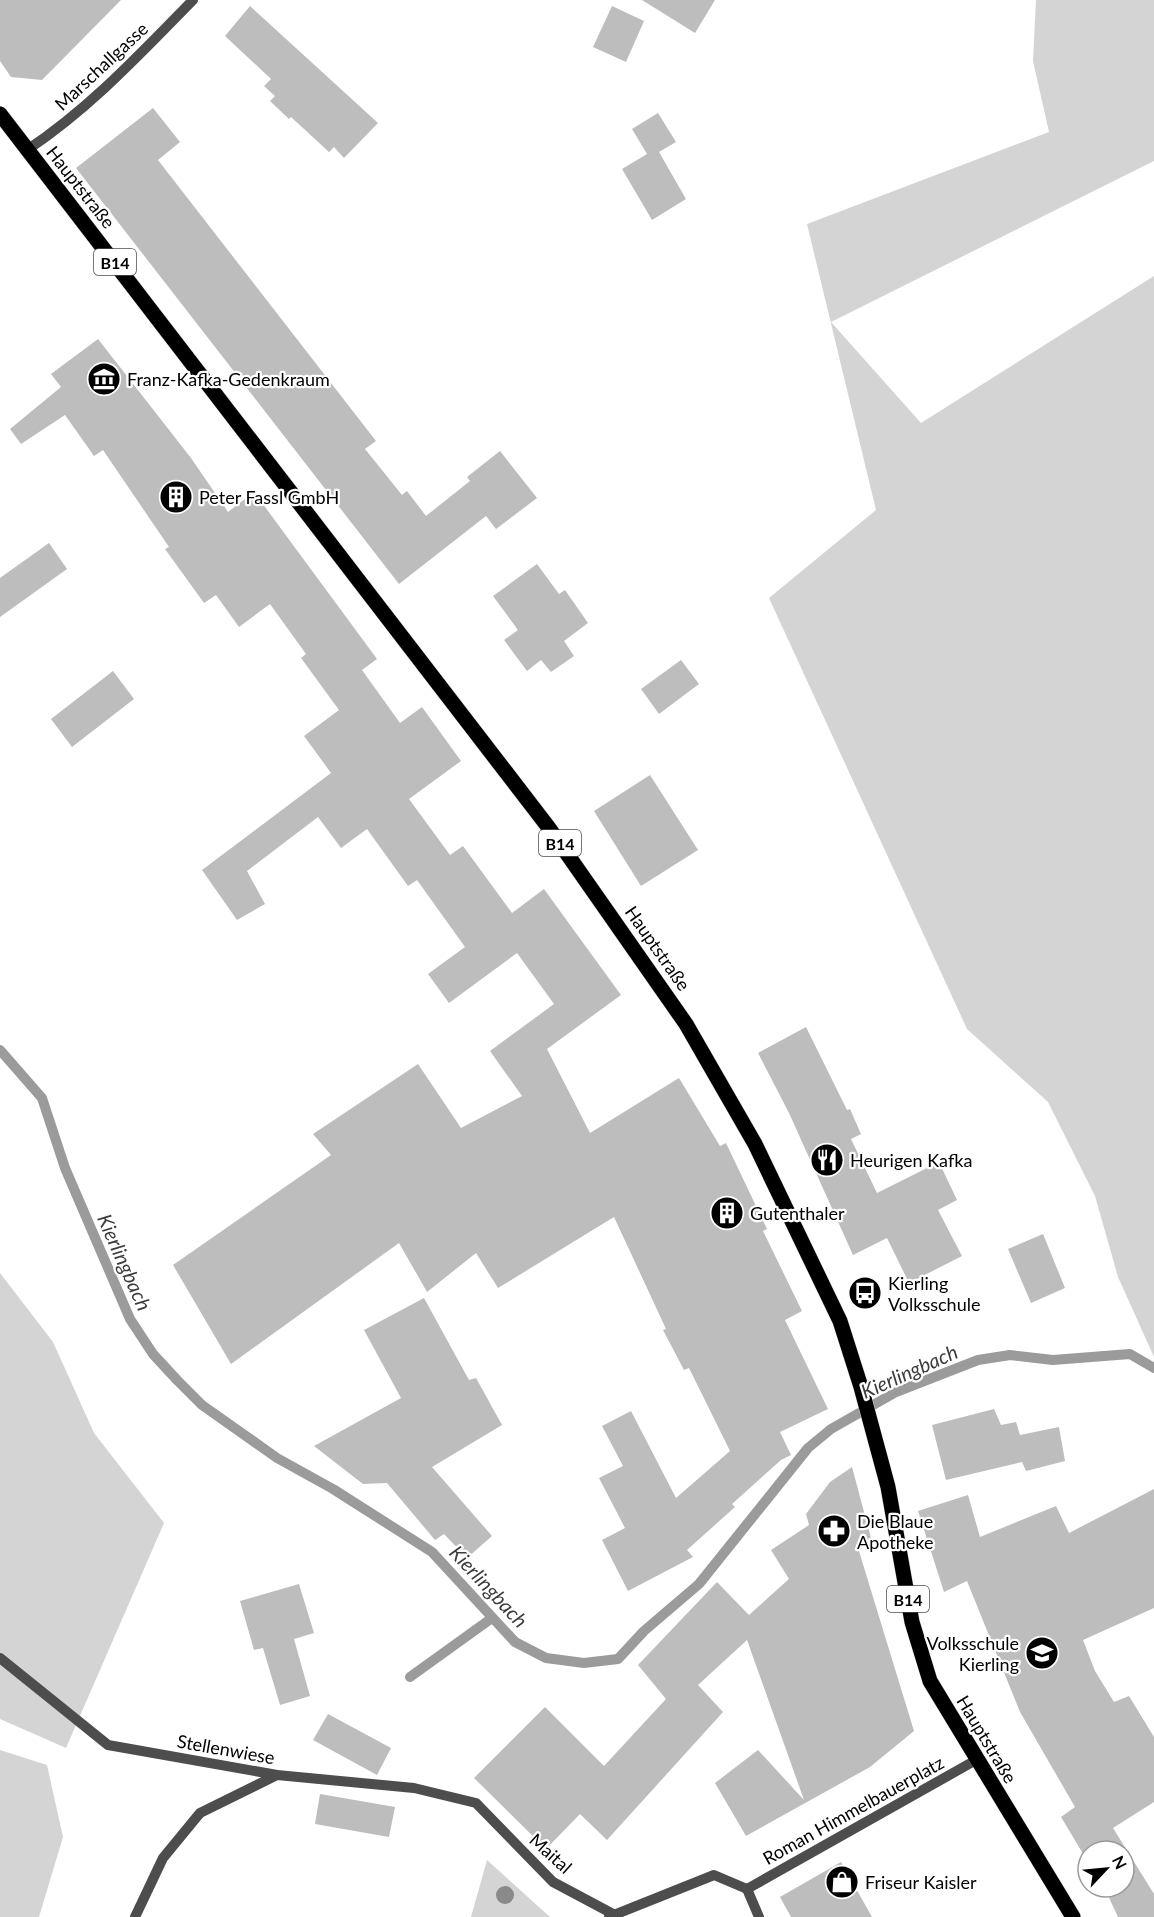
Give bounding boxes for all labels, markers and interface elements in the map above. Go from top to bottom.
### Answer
street label: Marschallgasse [50,17,152,115]
street label: Hauptstraße [42,141,120,233]
road number: B14 [94,249,136,275]
museum icon: Franz-Kafka-Gedenkraum [86,361,122,397]
place label: Franz-Kafka-Gedenkraum [127,368,330,390]
building icon: Peter Fassl GmbH [158,479,194,515]
place label: Peter Fassl GmbH [199,486,339,508]
road number: B14 [539,830,581,856]
street label: Hauptstraße [621,901,695,995]
restaurant icon: Heurigen Kafka [809,1142,845,1178]
place label: Heurigen Kafka [850,1149,972,1171]
building icon: Gutenthaler [709,1195,745,1231]
place label: Gutenthaler [750,1202,845,1224]
water label: Kierlingbach [93,1210,157,1314]
place label: Kierling Volksschule [888,1272,980,1315]
bus stop icon: Kierling Volksschule [847,1275,883,1311]
water label: Kierlingbach [857,1339,961,1403]
place label: Die Blaue Apotheke [857,1510,933,1553]
pharmacy icon: Die Blaue Apotheke [816,1513,852,1549]
water label: Kierlingbach [445,1540,533,1632]
road number: B14 [887,1586,929,1612]
place label: Volksschule Kierling [927,1632,1019,1675]
school or university icon: Volksschule Kierling [1024,1635,1060,1671]
street label: Hauptstraße [952,1691,1022,1787]
street label: Stellenwiese [176,1730,276,1768]
street label: Roman Himmelbauerplatz [759,1751,947,1869]
street label: Maital [525,1828,577,1878]
north arrow [1076,1839,1136,1899]
text: N [1109,1853,1131,1872]
shop icon: Friseur Kaisler [824,1864,860,1900]
place label: Friseur Kaisler [865,1871,977,1893]

